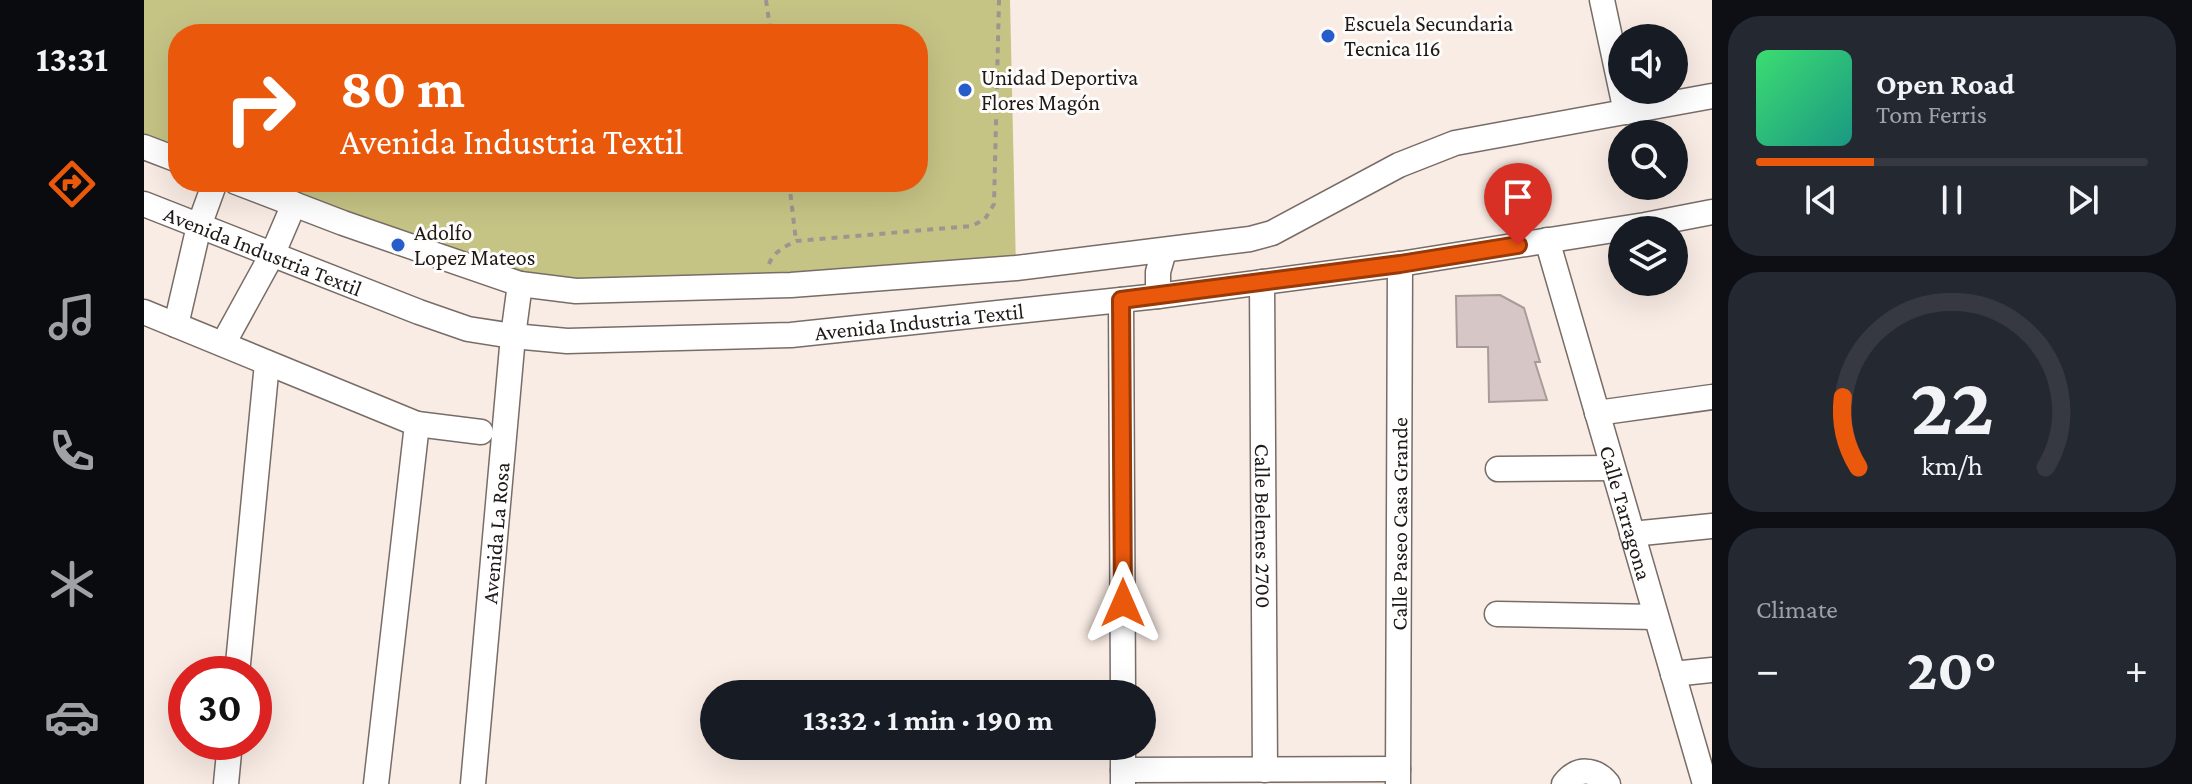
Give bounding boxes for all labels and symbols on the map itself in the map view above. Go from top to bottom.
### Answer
place label: Escuela Secundaria Tecnica 116 [1344,11,1513,61]
marker: Escuela Secundaria Tecnica 116 [1319,27,1337,45]
place label: Unidad Deportiva Flores Magón [981,65,1138,115]
marker: Unidad Deportiva Flores Magón [956,81,974,99]
pin [1484,163,1552,245]
street label: Avenida Industria Textil [161,201,366,301]
place label: Adolfo Lopez Mateos [414,220,535,270]
marker: Adolfo Lopez Mateos [389,236,407,254]
street label: Avenida Industria Textil [813,298,1025,345]
street label: Calle Paseo Casa Grande [1386,417,1412,631]
street label: Calle Tarragona [1595,443,1658,583]
street label: Calle Belenes 2700 [1250,444,1277,608]
street label: Avenida La Rosa [477,461,514,605]
position arrow [1081,561,1165,645]
speed limit sign: 30 [168,656,272,760]

